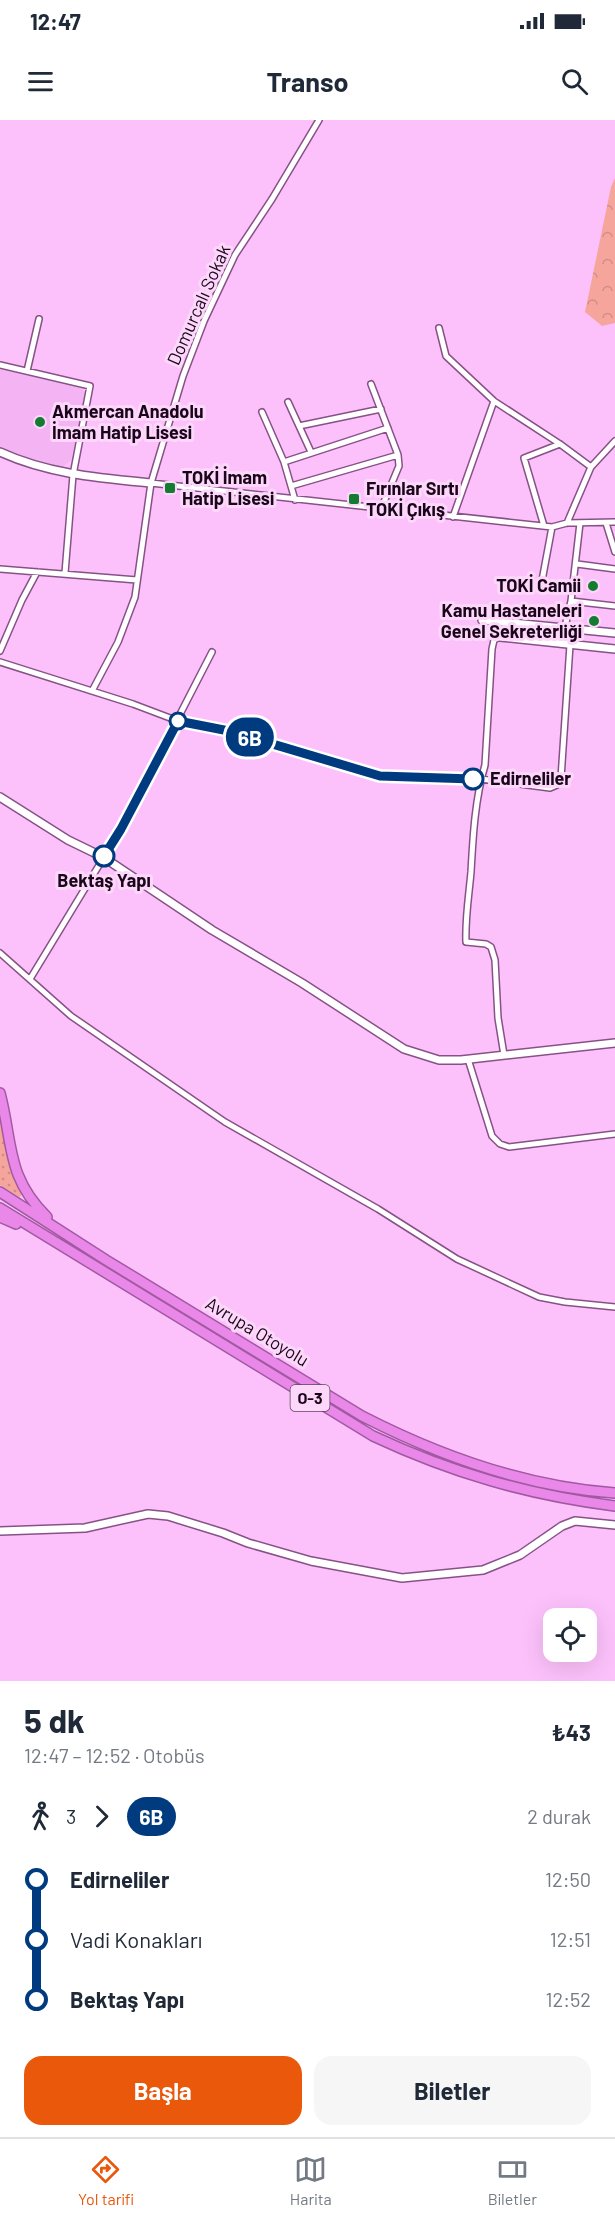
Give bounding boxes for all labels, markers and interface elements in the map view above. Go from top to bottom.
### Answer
text: 12:47 [30,8,81,34]
icon: menu [24,65,57,98]
text: Transo [266,65,349,97]
icon: search [558,65,591,98]
street label: Domurcalı Sokak [162,241,234,368]
place label: Akmercan Anadolu İmam Hatip Lisesi [52,400,204,443]
marker: Akmercan Anadolu İmam Hatip Lisesi [33,415,47,429]
place label: TOKİ İmam Hatip Lisesi [182,466,274,509]
place label: Fırınlar Sırtı TOKİ Çıkış [366,477,459,520]
marker: TOKİ İmam Hatip Lisesi [163,481,177,495]
marker: Fırınlar Sırtı TOKİ Çıkış [347,492,361,506]
place label: TOKİ Camii [496,574,581,596]
marker: TOKİ Camii [586,579,600,593]
place label: Kamu Hastaneleri Genel Sekreterliği [441,599,582,642]
marker: Kamu Hastaneleri Genel Sekreterliği [587,614,601,628]
unlabelled marker [169,712,187,730]
line badge: 6B [223,718,277,756]
text: 6B [238,725,262,750]
place label: Edirneliler [490,767,571,789]
marker: Edirneliler [462,768,484,790]
marker: Bektaş Yapı [93,845,115,867]
place label: Bektaş Yapı [57,869,151,891]
street label: Avrupa Otoyolu [202,1292,313,1371]
road number: O-3 [290,1385,330,1411]
map controls [543,1608,597,1662]
button: locate [543,1608,597,1662]
text: 5 dk [24,1700,85,1740]
text: ₺43 [552,1719,591,1745]
text: 12:47 – 12:52 · Otobüs [24,1743,205,1767]
icon: walk [24,1800,57,1833]
icon: forward [85,1800,118,1833]
text: 3 [66,1804,76,1828]
text: 6B [139,1804,164,1829]
text: 2 durak [527,1804,591,1828]
text: Edirneliler [70,1866,169,1892]
text: 12:50 [545,1867,591,1891]
text: Vadi Konakları [70,1926,202,1952]
text: 12:51 [550,1927,591,1951]
text: Bektaş Yapı [70,1986,184,2012]
text: 12:52 [546,1987,591,2011]
button: Başla [24,2056,302,2125]
button: Biletler [314,2056,591,2125]
tab: Yol tarifi [78,2153,134,2208]
tab: Harita [290,2153,332,2208]
tab: Biletler [488,2153,537,2208]

